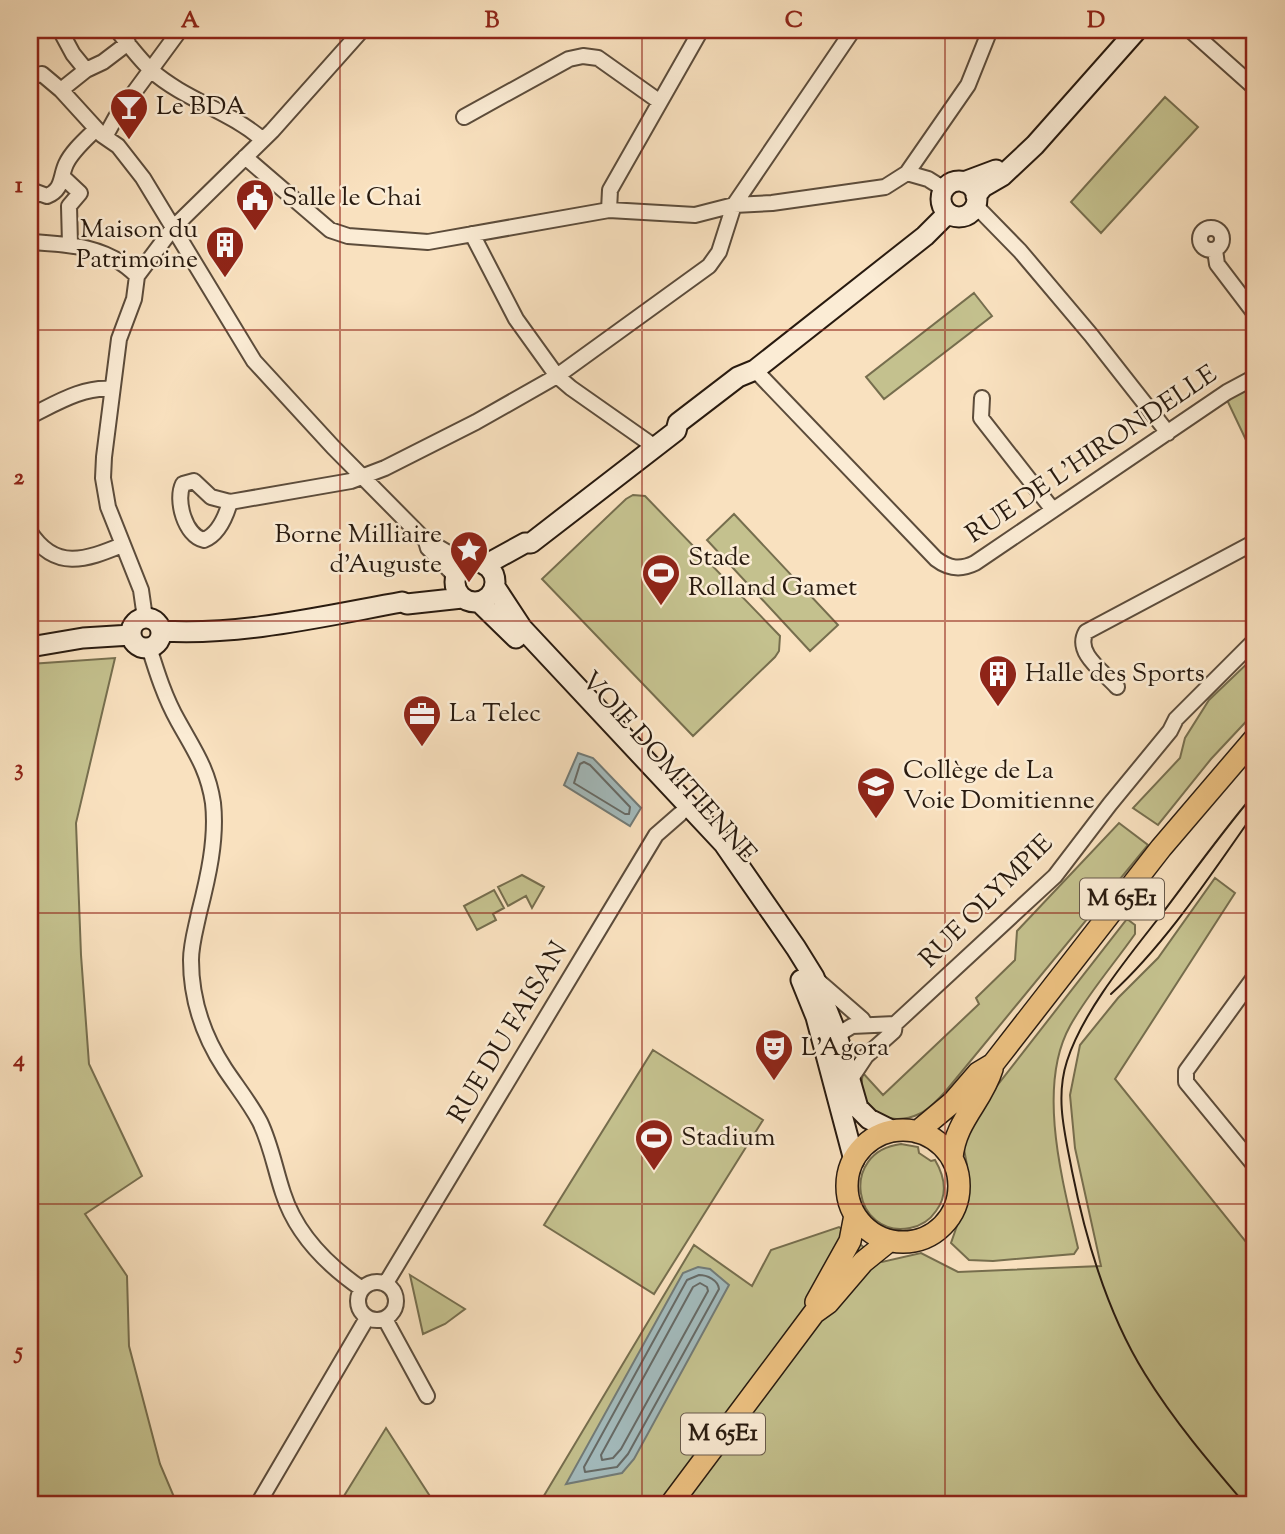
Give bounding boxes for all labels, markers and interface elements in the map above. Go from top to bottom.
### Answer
text: A [181,5,200,38]
text: B [485,5,500,38]
text: C [785,5,803,38]
text: D [1087,5,1105,38]
bar icon: Le BDA [108,86,150,141]
place label: Le BDA [156,89,246,126]
text: 1 [15,170,23,203]
public building icon: Salle le Chai [234,177,276,232]
place label: Salle le Chai [282,180,422,217]
place label: Maison du Patrimoine [76,212,198,279]
building icon: Maison du Patrimoine [204,224,246,279]
street label: RUE DE L'HIRONDELLE [959,357,1225,553]
text: 2 [14,462,25,495]
place label: Borne Milliaire d'Auguste [275,517,442,584]
place icon: Borne Milliaire d'Auguste [448,529,490,584]
place label: Stade Rolland Gamet [688,540,857,607]
sports icon: Stade Rolland Gamet [640,552,682,607]
building icon: Halle des Sports [977,653,1019,708]
place label: Halle des Sports [1025,656,1205,693]
street label: VOIE DOMITIENNE [572,664,765,872]
office icon: La Telec [401,693,443,748]
place label: La Telec [449,696,541,733]
text: 3 [14,753,24,786]
place label: Collège de La Voie Domitienne [903,753,1095,820]
school or university icon: Collège de La Voie Domitienne [855,765,897,820]
street label: RUE OLYMPIE [912,826,1063,977]
road number: M 65E1 [1080,878,1164,919]
street label: RUE DU FAISAN [440,935,578,1131]
theatre icon: L'Agora [753,1027,795,1082]
place label: L'Agora [801,1030,889,1067]
text: 4 [12,1044,25,1077]
sports icon: Stadium [633,1117,675,1172]
place label: Stadium [681,1120,775,1157]
text: 5 [13,1336,23,1369]
road number: M 65E1 [681,1414,765,1454]

